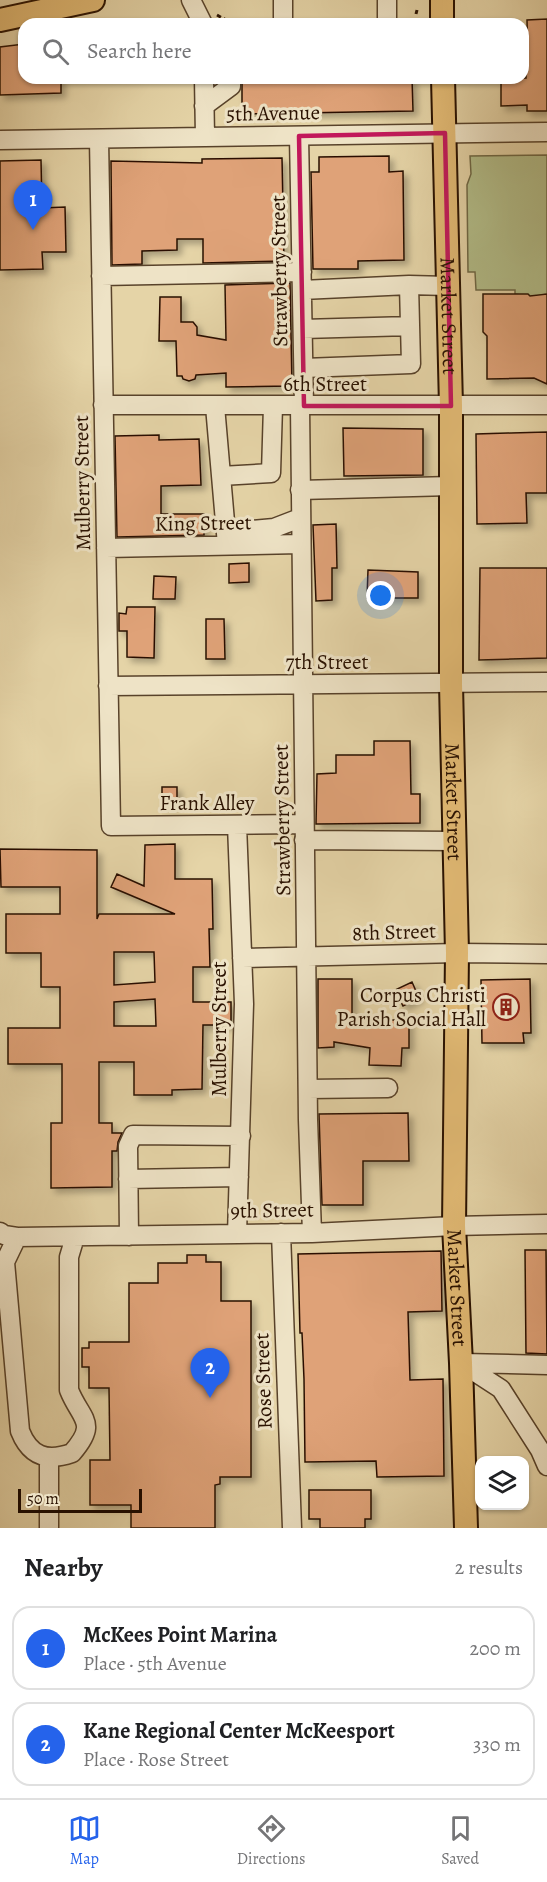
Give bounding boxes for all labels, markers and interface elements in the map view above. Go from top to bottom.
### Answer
search box [18,18,529,84]
icon: search [39,35,72,68]
text: Search here [87,36,192,66]
street label: 5th Avenue [226,98,320,128]
pin: 1 [14,180,52,230]
street label: Strawberry Street [264,195,294,347]
street label: Market Street [433,257,464,375]
street label: 6th Street [283,370,367,398]
street label: Mulberry Street [67,415,97,551]
street label: King Street [154,508,252,538]
your location [366,581,395,610]
street label: 7th Street [286,648,368,676]
street label: Market Street [438,743,469,861]
street label: Strawberry Street [267,744,297,896]
street label: Frank Alley [160,789,255,817]
street label: 8th Street [351,917,437,947]
street label: Mulberry Street [205,961,233,1097]
place label: Corpus Christi Parish Social Hall [337,981,486,1033]
building icon: Corpus Christi Parish Social Hall [491,992,521,1022]
street label: 9th Street [230,1195,314,1225]
street label: Market Street [440,1228,474,1347]
street label: Rose Street [247,1332,279,1430]
pin: 2 [190,1348,230,1398]
map controls [475,1456,529,1510]
button: layers [475,1456,529,1510]
scale bar [18,1486,142,1514]
text: 50 m [27,1488,59,1510]
text: Nearby [24,1550,103,1585]
text: 2 results [455,1554,523,1581]
text: McKees Point Marina [83,1620,277,1650]
text: 1 [42,1635,49,1662]
text: 200 m [470,1635,521,1662]
text: Place · 5th Avenue [83,1650,227,1677]
text: Kane Regional Center McKeesport [83,1716,395,1746]
text: 2 [41,1731,50,1758]
text: 330 m [473,1731,521,1758]
text: Place · Rose Street [83,1746,229,1773]
tab: Map [68,1812,101,1870]
tab: Directions [237,1812,305,1870]
tab: Saved [441,1812,479,1870]

